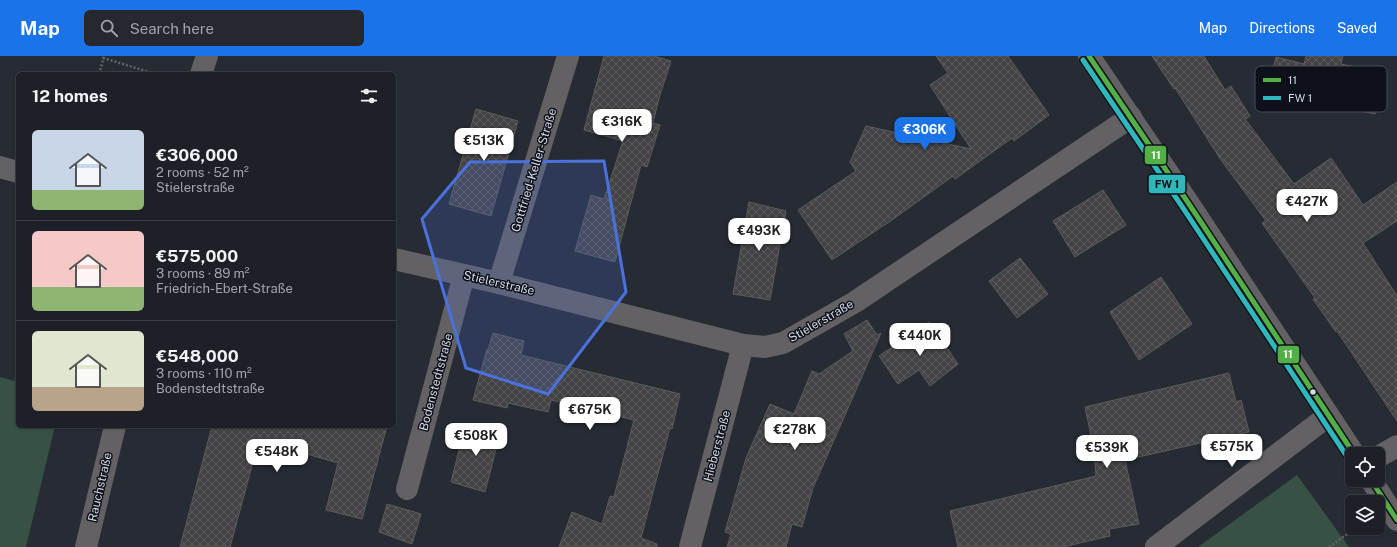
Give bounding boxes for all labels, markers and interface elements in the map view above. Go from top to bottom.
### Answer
search box [84,10,364,46]
text: Map [20,17,60,39]
icon: search [98,17,120,39]
text: Search here [130,20,214,37]
text: Map [1199,20,1227,36]
text: Directions [1249,20,1315,36]
text: Saved [1337,20,1377,36]
legend [1255,66,1387,112]
text: 11 [1288,74,1297,86]
icon: filters [358,85,380,107]
text: 12 homes [32,86,108,106]
text: FW 1 [1288,92,1312,104]
street label: Gottfried-Keller-Straße [509,106,560,234]
pin: €316K [594,109,650,143]
text: €316K [602,114,642,129]
pin: €306K [897,117,953,151]
text: €306K [903,122,947,137]
pin: €513K [456,128,512,162]
text: €513K [464,133,504,148]
text: €306,000 [156,145,238,165]
line badge: 11 [1144,145,1167,165]
icon: home [64,146,112,194]
text: 11 [1151,149,1161,161]
text: 2 rooms · 52 m² [156,165,249,180]
line badge: FW 1 [1148,174,1186,194]
text: FW 1 [1155,178,1179,190]
text: Stielerstraße [156,180,235,195]
pin: €427K [1279,189,1335,223]
text: €427K [1286,194,1328,209]
pin: €493K [731,218,787,252]
text: €493K [737,223,781,238]
text: €575,000 [156,246,238,266]
icon: home [64,247,112,295]
text: 3 rooms · 89 m² [156,266,250,281]
street label: Stielerstraße [462,268,536,298]
text: Friedrich-Ebert-Straße [156,281,293,296]
street label: Stielerstraße [786,297,856,345]
pin: €440K [892,323,948,357]
text: €440K [898,328,942,343]
street label: Bodenstedtstraße [416,332,456,432]
line badge: 11 [1277,345,1300,364]
text: €548,000 [156,346,239,366]
icon: home [64,347,112,395]
text: 11 [1283,348,1293,360]
text: 3 rooms · 110 m² [156,366,252,381]
text: Bodenstedtstraße [156,381,265,396]
unlabelled marker [1308,387,1318,397]
pin: €675K [562,397,618,431]
text: €675K [568,402,612,417]
street label: Hieberstraße [701,409,733,483]
pin: €278K [767,417,823,451]
text: €278K [774,422,816,437]
pin: €508K [448,423,504,457]
text: €508K [454,428,498,443]
pin: €575K [1204,434,1260,468]
pin: €539K [1079,435,1135,469]
pin: €548K [249,439,305,473]
text: €575K [1210,439,1254,454]
text: €539K [1085,440,1129,455]
text: €548K [255,444,299,459]
map controls [1345,447,1385,535]
button: locate [1345,447,1385,487]
street label: Rauchstraße [85,451,115,523]
button: layers [1345,495,1385,535]

